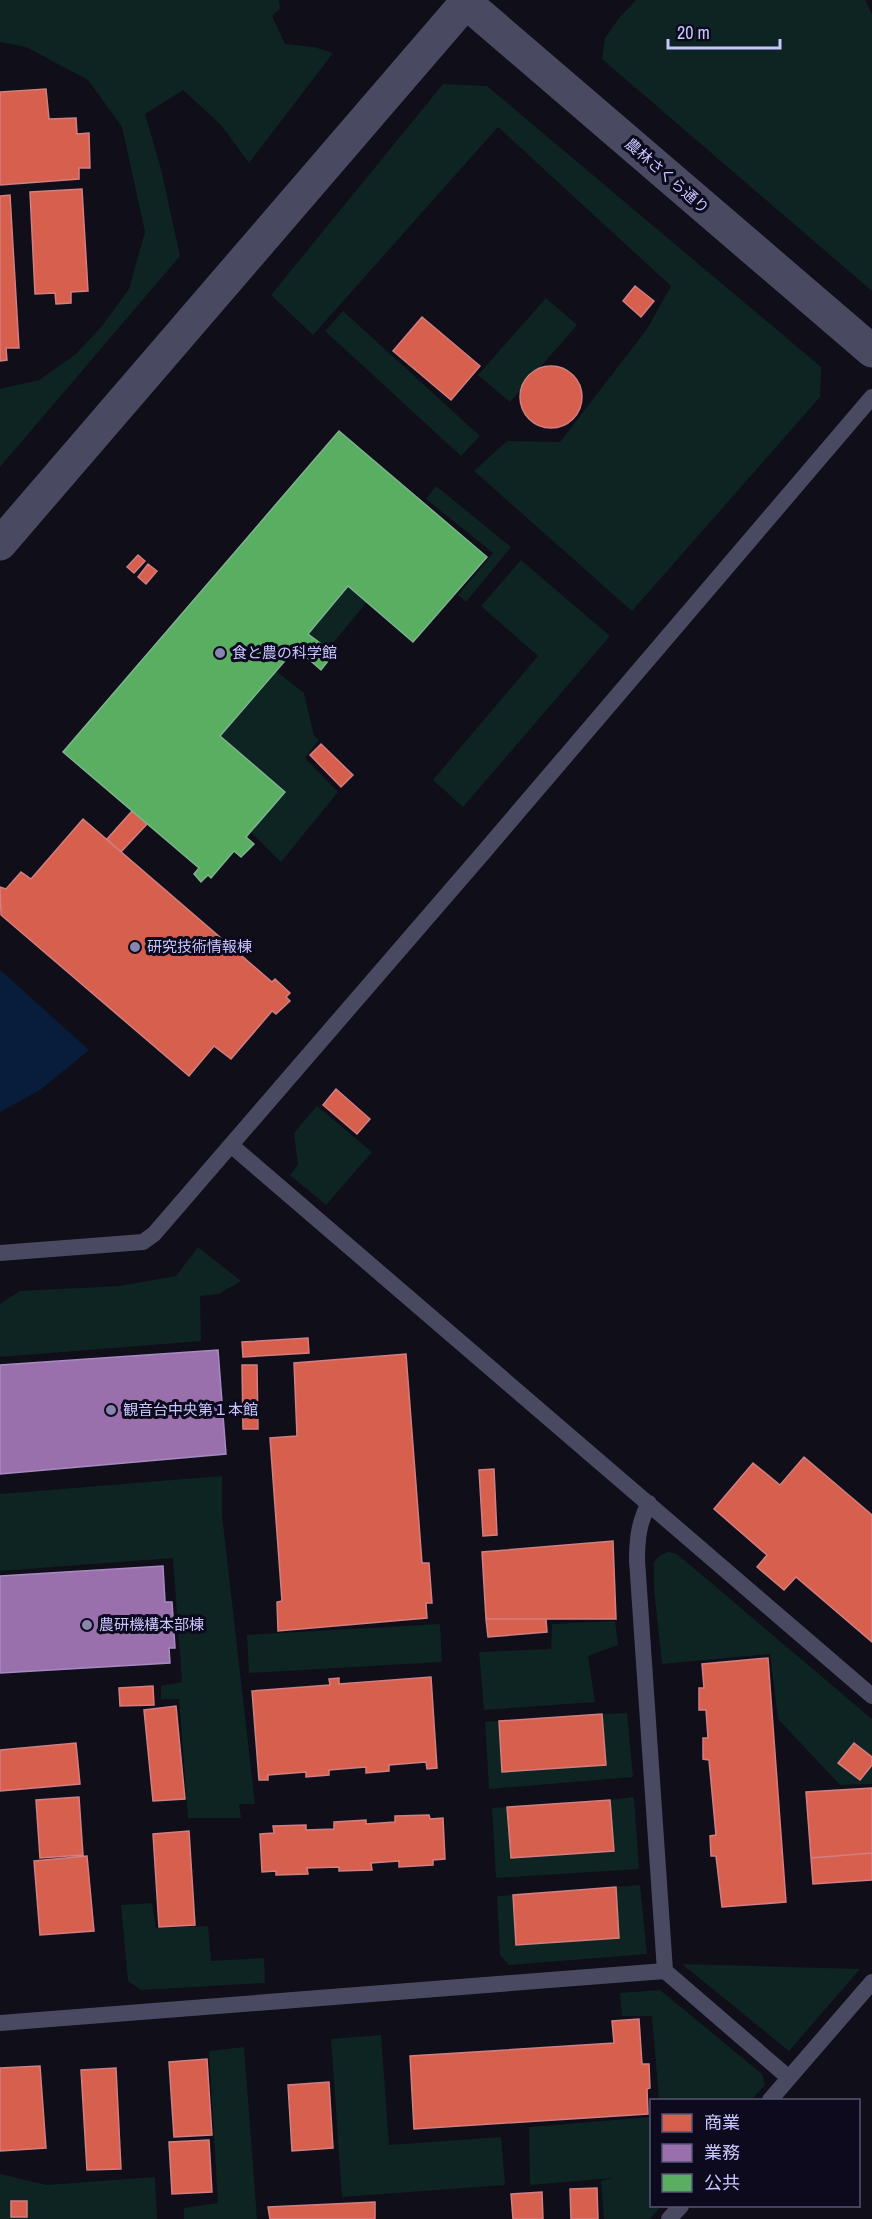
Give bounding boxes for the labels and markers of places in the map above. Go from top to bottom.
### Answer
place label: 食と農の科学館 [232,642,337,663]
marker: 食と農の科学館 [213,646,227,660]
place label: 研究技術情報棟 [147,936,252,957]
marker: 研究技術情報棟 [128,940,142,954]
place label: 観音台中央第１本館 [123,1399,258,1420]
marker: 観音台中央第１本館 [104,1403,118,1417]
place label: 農研機構本部棟 [99,1614,204,1635]
marker: 農研機構本部棟 [80,1618,94,1632]

